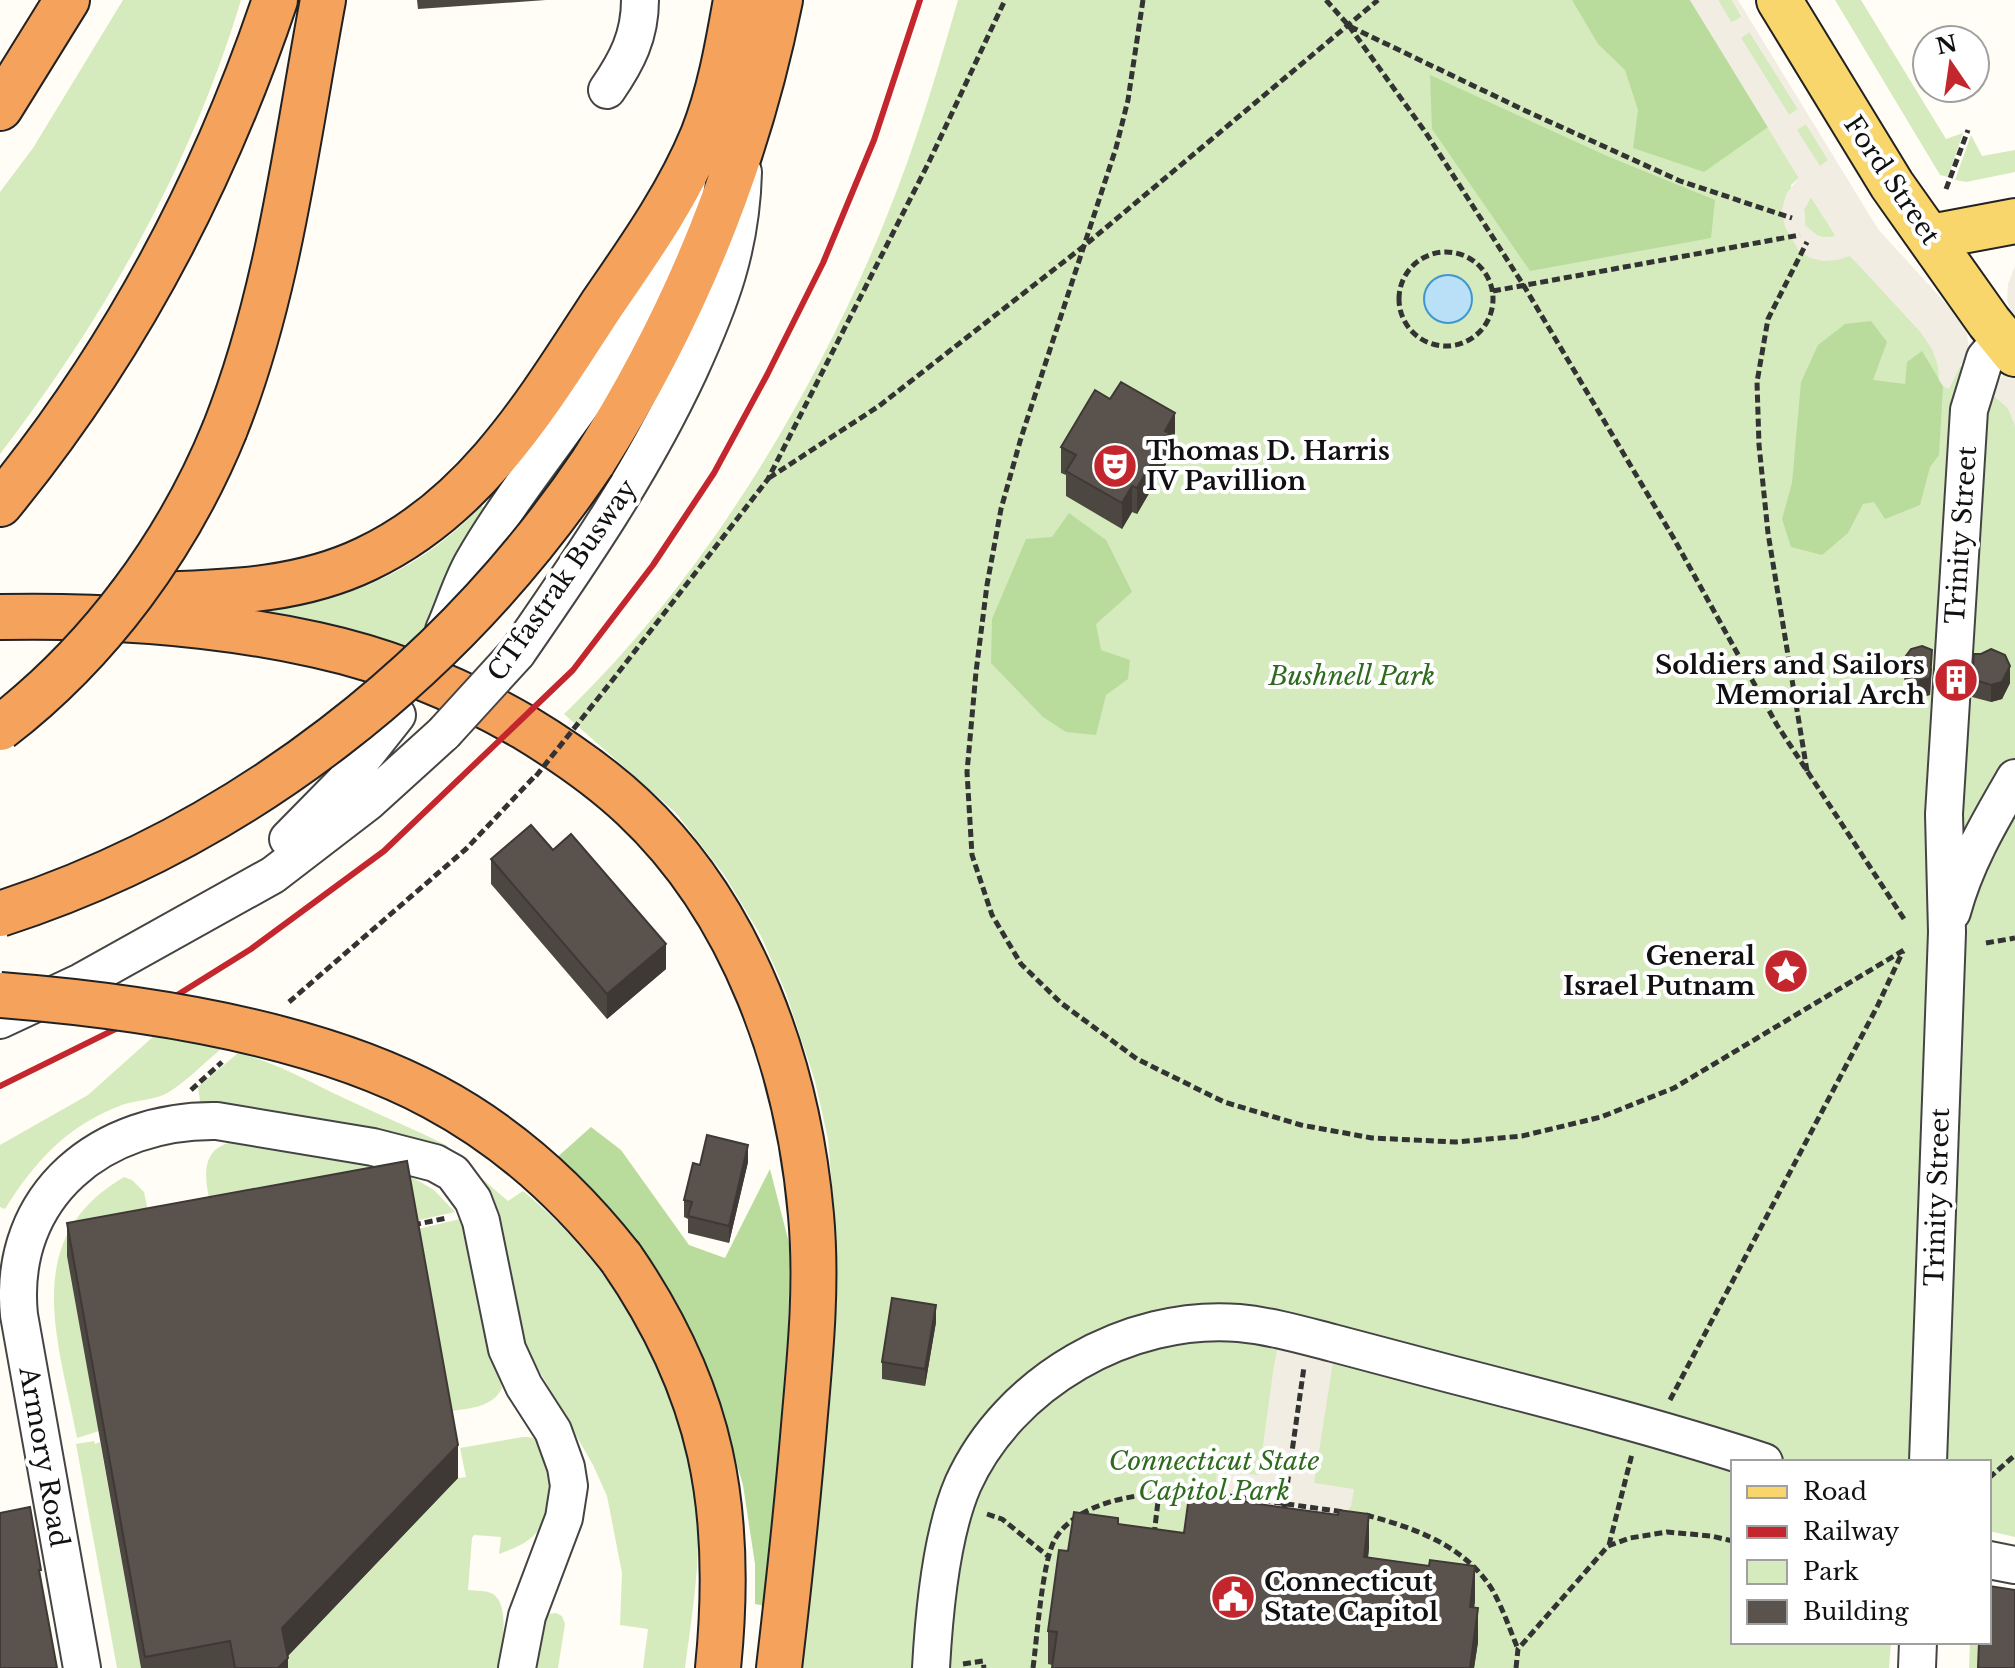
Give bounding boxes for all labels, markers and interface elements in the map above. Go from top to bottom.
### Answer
north arrow [1911,24,1991,104]
text: N [1933,29,1960,60]
street label: Ford Street [1837,109,1947,251]
place label: Thomas D. Harris IV Pavillion [1146,435,1390,497]
theatre icon: Thomas D. Harris IV Pavillion [1091,442,1139,490]
street label: Trinity Street [1939,445,1983,625]
street label: CTfastrak Busway [480,473,644,687]
place label: Soldiers and Sailors Memorial Arch [1655,649,1925,711]
building icon: Soldiers and Sailors Memorial Arch [1932,656,1980,704]
park label: Bushnell Park [1268,660,1435,692]
place label: General Israel Putnam [1563,940,1755,1002]
place icon: General Israel Putnam [1762,947,1810,995]
street label: Trinity Street [1918,1107,1956,1287]
street label: Armory Road [12,1363,76,1550]
park label: Connecticut State Capitol Park [1109,1445,1319,1507]
legend [1731,1460,1991,1644]
text: Road [1803,1477,1867,1506]
text: Railway [1803,1517,1900,1546]
text: Park [1803,1557,1859,1586]
place label: Connecticut State Capitol [1264,1566,1438,1628]
public building icon: Connecticut State Capitol [1209,1573,1257,1621]
text: Building [1803,1597,1909,1626]

